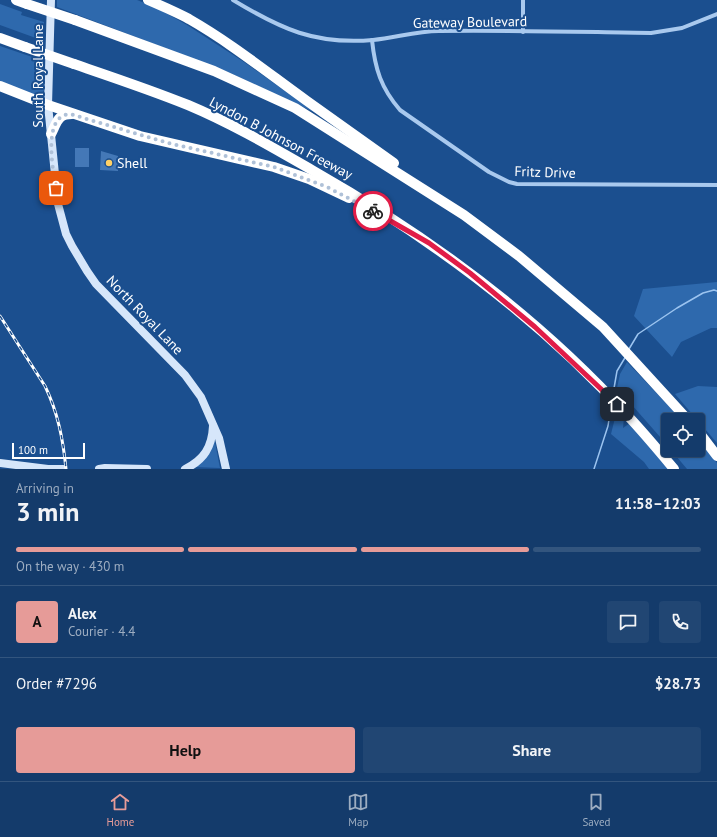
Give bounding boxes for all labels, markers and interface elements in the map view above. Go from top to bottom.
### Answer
street label: Gateway Boulevard [413,12,527,32]
street label: South Royal Lane [29,24,47,128]
street label: Lyndon B Johnson Freeway [206,93,356,184]
place label: Shell [117,154,147,172]
marker: Shell [104,158,114,168]
street label: Fritz Drive [514,162,576,182]
pin [39,171,73,205]
icon: bag [45,177,67,199]
courier [353,191,393,231]
icon: bike [362,200,384,222]
street label: North Royal Lane [103,272,187,358]
pin [600,387,634,421]
icon: home [606,393,628,415]
map controls [661,413,705,457]
button: locate [661,413,705,457]
scale bar [12,441,85,460]
text: 100 m [18,443,48,457]
text: Arriving in [16,480,74,497]
text: 11:58–12:03 [615,494,701,513]
text: 3 min [16,495,79,528]
text: On the way · 430 m [16,558,124,575]
button: chat [607,601,649,643]
button: phone [659,601,701,643]
text: Alex [68,604,97,623]
text: A [32,612,42,631]
text: Courier · 4.4 [68,623,135,640]
text: Order #7296 [16,674,97,693]
text: $28.73 [655,674,701,693]
button: Help [16,727,355,773]
button: Share [363,727,701,773]
tab: Home [107,791,134,829]
tab: Map [347,791,369,829]
tab: Saved [582,791,610,829]

